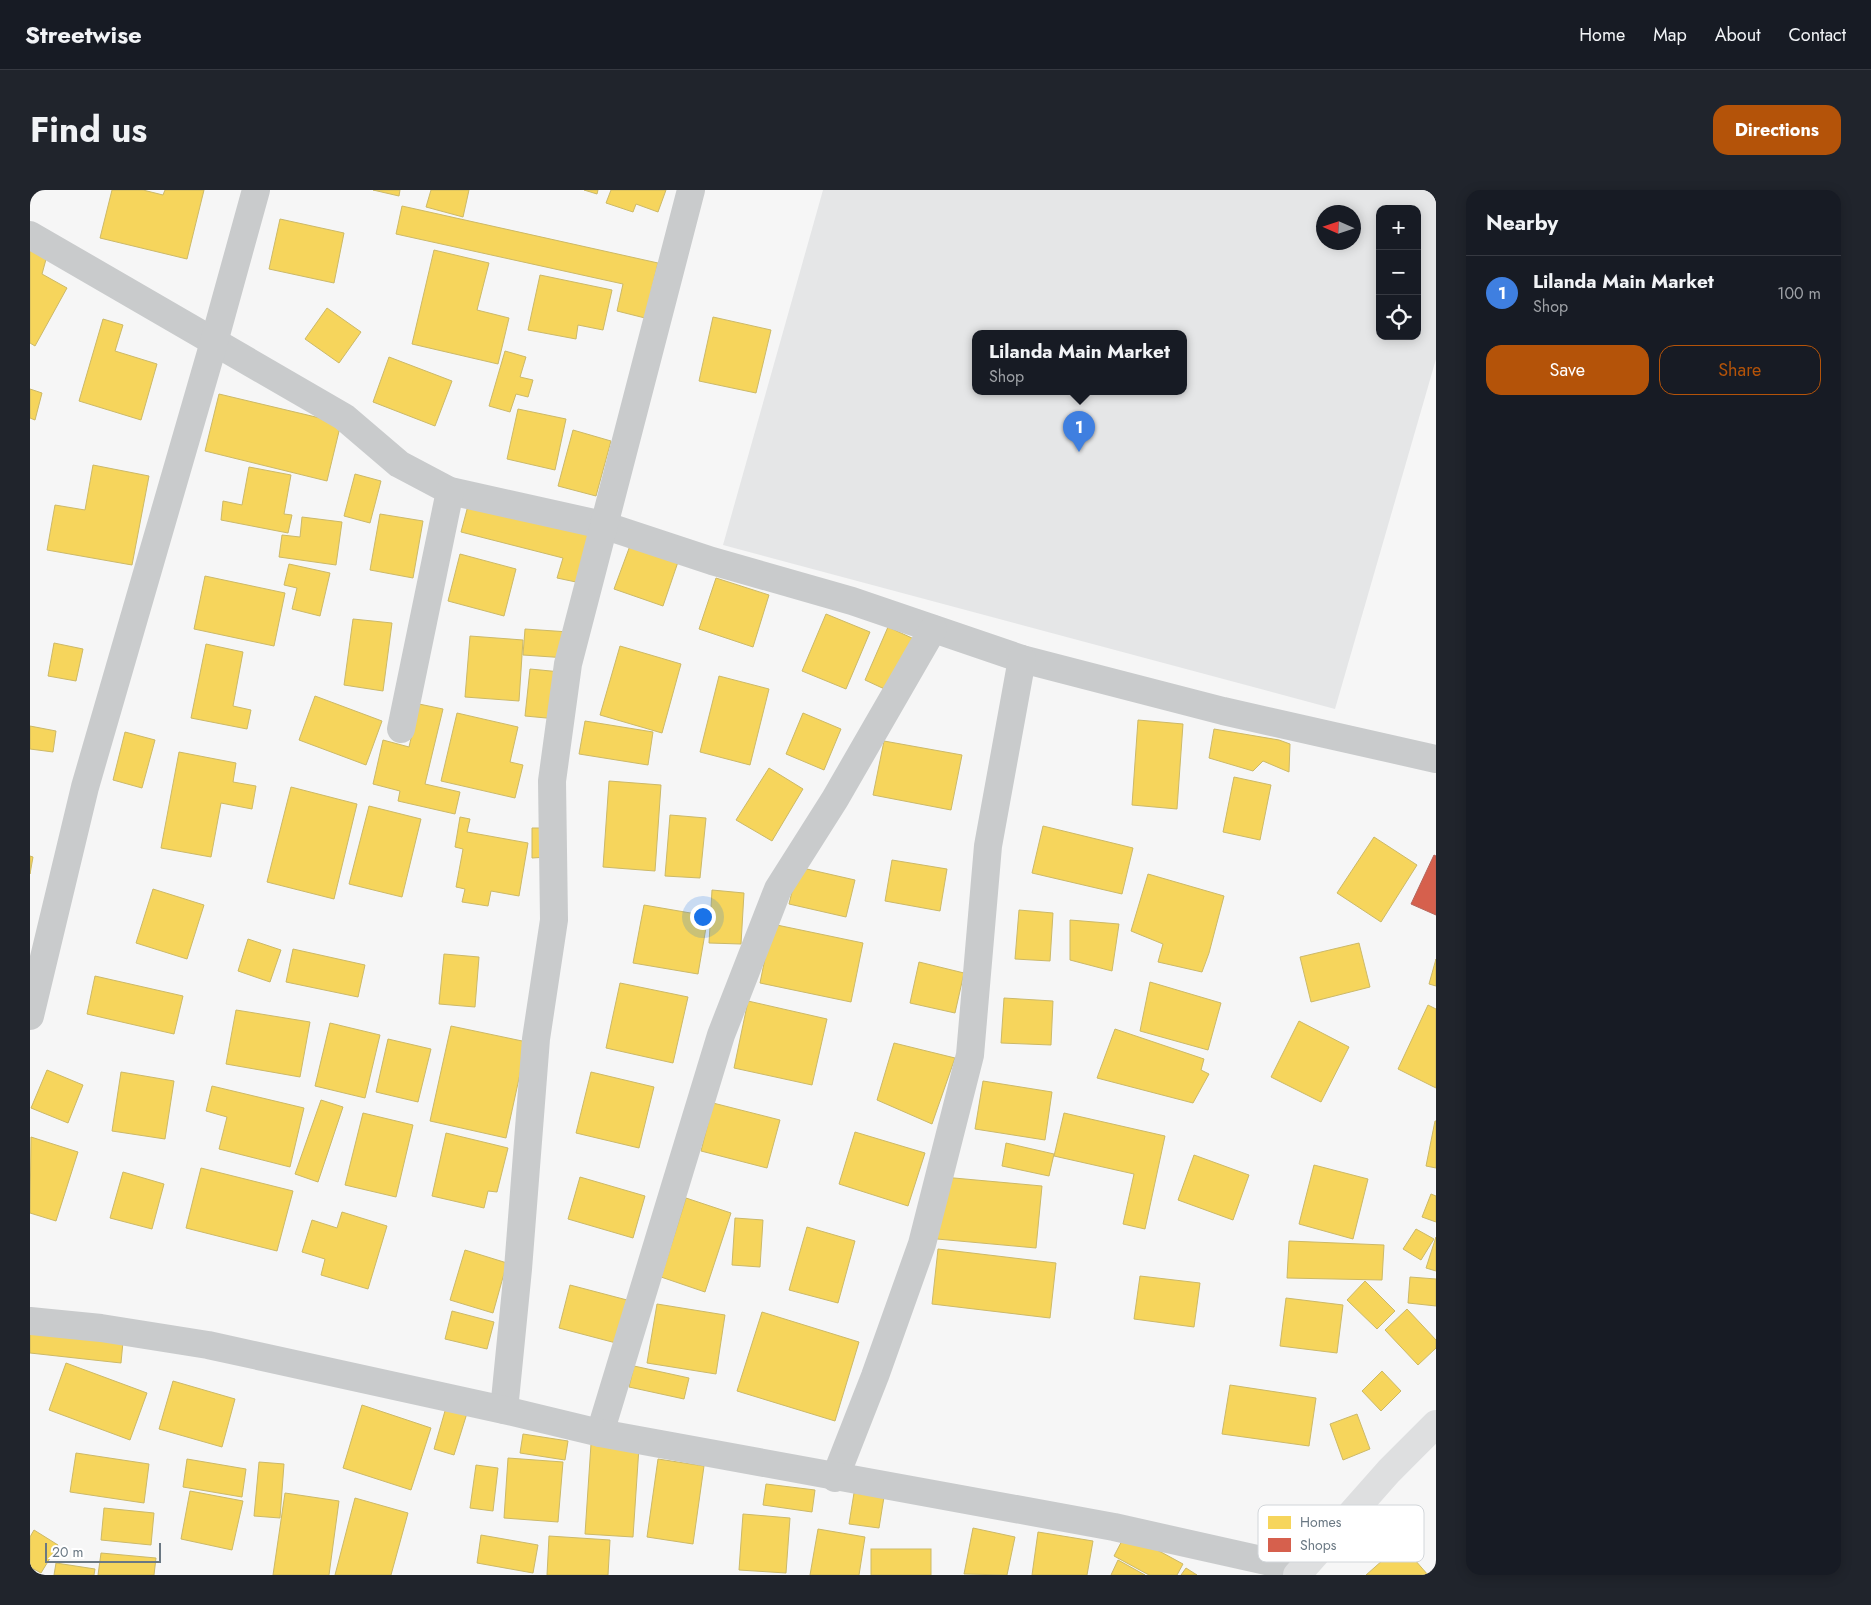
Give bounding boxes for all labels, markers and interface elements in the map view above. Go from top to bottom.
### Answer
text: Streetwise [25,17,142,52]
text: Home [1579,22,1625,48]
text: Map [1653,22,1687,48]
text: About [1715,22,1760,48]
text: Contact [1788,22,1846,48]
text: Find us [30,105,147,155]
button: Directions [1713,105,1841,155]
north arrow [1316,205,1361,250]
map controls [1376,205,1421,340]
button: + [1376,205,1421,250]
text: Nearby [1486,208,1558,238]
button: − [1376,250,1421,295]
text: Lilanda Main Market [1533,268,1714,295]
text: 1 [1498,282,1506,305]
text: 100 m [1777,282,1821,305]
button: locate [1376,295,1421,340]
text: Shop [1533,295,1568,318]
popup [972,330,1187,395]
text: Lilanda Main Market [989,338,1170,365]
button: Save [1486,345,1649,395]
button: Share [1659,345,1821,395]
text: Shop [989,365,1024,388]
pin: 1 [1063,411,1095,452]
your location [690,904,716,930]
legend [1258,1505,1424,1562]
text: Homes [1300,1512,1342,1532]
text: Shops [1300,1535,1337,1555]
scale bar [45,1540,161,1563]
text: 20 m [52,1542,84,1562]

